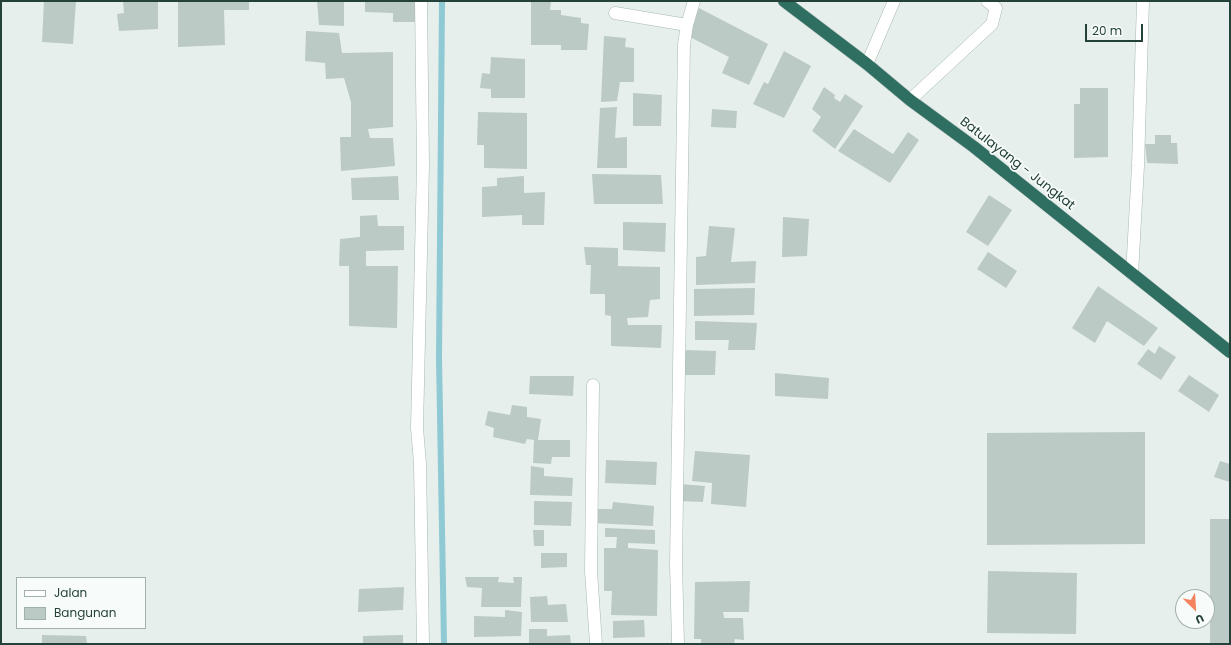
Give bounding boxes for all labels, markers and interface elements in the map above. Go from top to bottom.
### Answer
scale bar [1087,16,1145,42]
text: 20 m [1092,22,1122,39]
street label: Batulayang - Jungkat [956,114,1078,214]
legend [16,577,146,629]
text: Jalan [54,584,87,601]
north arrow [1175,589,1215,629]
text: Bangunan [54,604,116,621]
text: U [1193,610,1207,628]

